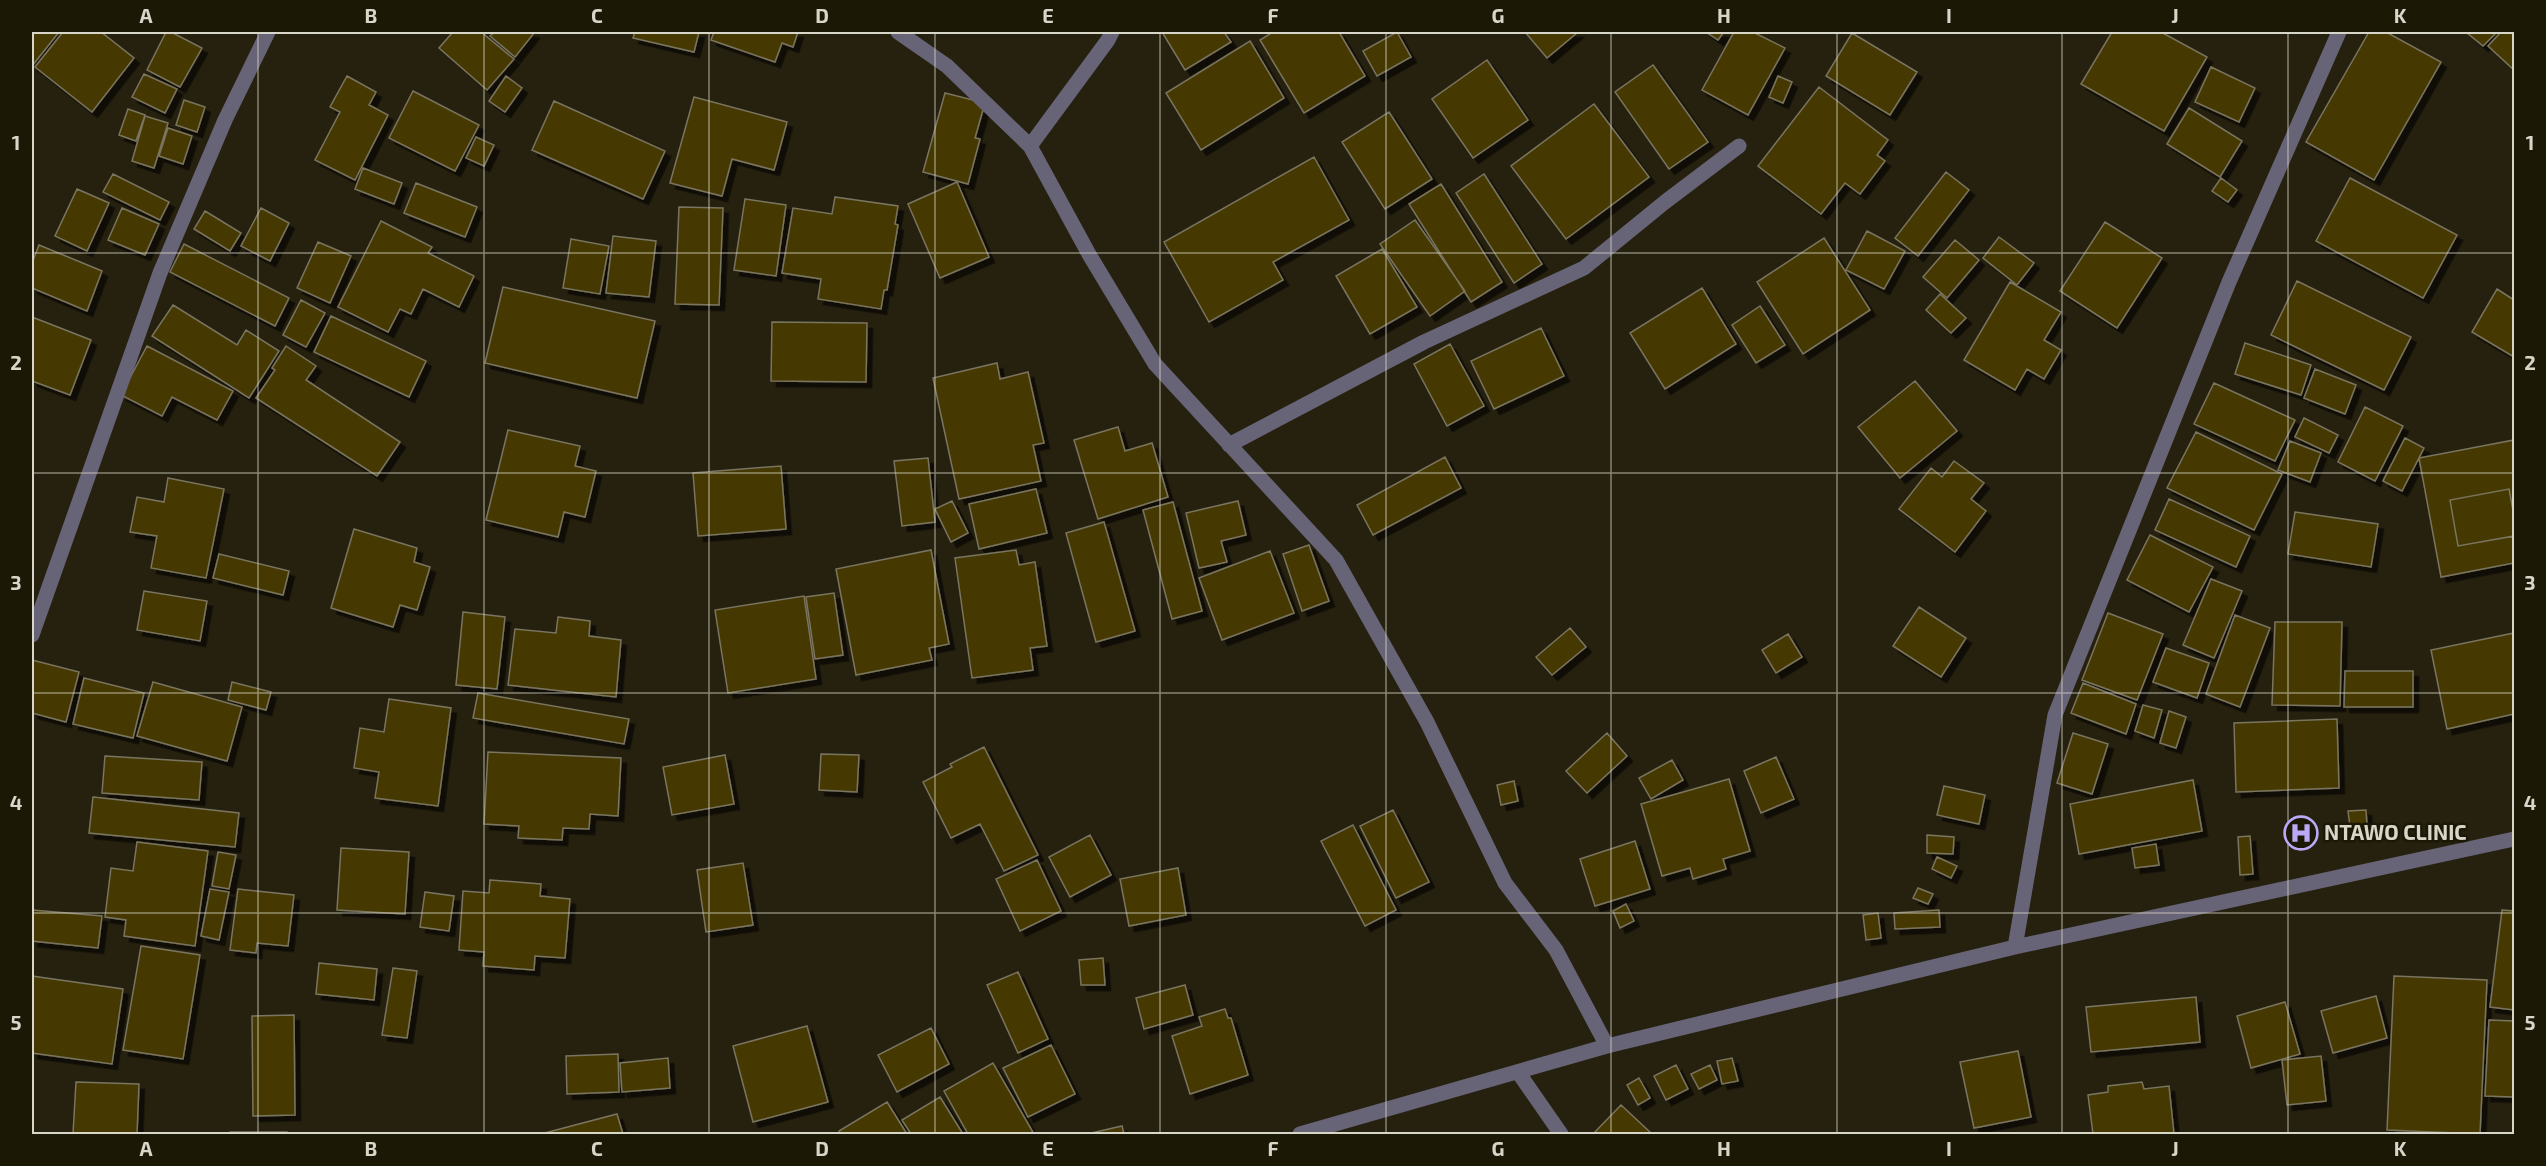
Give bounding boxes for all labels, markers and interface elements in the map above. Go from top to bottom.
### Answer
text: A [139,3,153,27]
text: B [365,3,377,27]
text: C [591,3,603,27]
text: D [815,3,829,27]
text: E [1042,3,1054,27]
text: F [1267,3,1279,27]
text: G [1492,3,1504,27]
text: H [1717,3,1731,27]
text: I [1946,3,1952,27]
text: J [2171,3,2179,27]
text: K [2394,3,2407,27]
text: 1 [12,130,20,154]
text: 1 [2526,130,2534,154]
text: 2 [10,350,22,374]
text: 2 [2524,350,2536,374]
text: 3 [10,570,22,594]
text: 3 [2524,570,2536,594]
text: 4 [10,790,23,814]
text: 4 [2524,790,2537,814]
hospital icon: NTAWO CLINIC [2283,815,2319,851]
place label: NTAWO CLINIC [2324,819,2467,844]
text: 5 [10,1010,22,1034]
text: 5 [2524,1010,2536,1034]
text: A [139,1136,153,1160]
text: B [365,1136,377,1160]
text: C [591,1136,603,1160]
text: D [815,1136,829,1160]
text: E [1042,1136,1054,1160]
text: F [1267,1136,1279,1160]
text: G [1492,1136,1504,1160]
text: H [1717,1136,1731,1160]
text: I [1946,1136,1952,1160]
text: J [2171,1136,2179,1160]
text: K [2394,1136,2407,1160]

